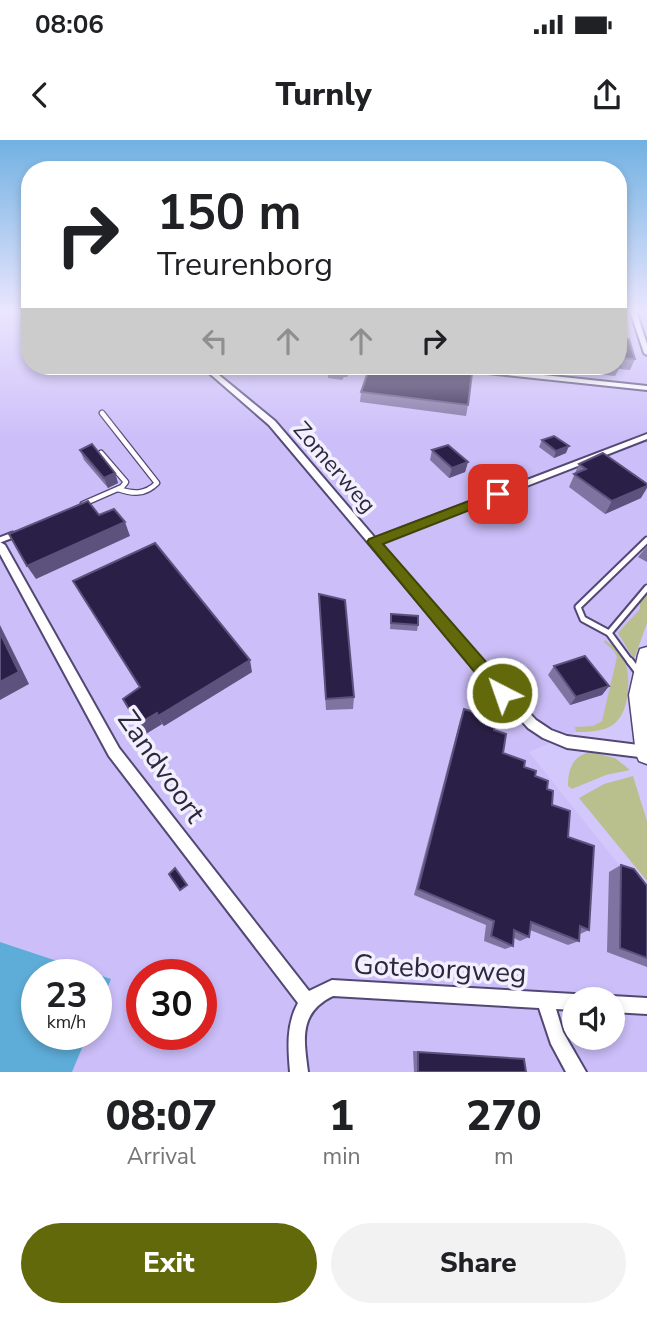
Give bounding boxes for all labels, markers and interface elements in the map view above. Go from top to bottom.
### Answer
text: 08:06 [35,7,104,42]
text: Turnly [275,73,372,116]
icon: back [21,76,59,114]
icon: share [588,76,626,114]
text: 150 m [157,179,301,246]
icon: right [42,189,133,280]
text: Treurenborg [157,243,333,286]
icon: left [196,322,234,360]
icon: ahead [269,322,307,360]
icon: ahead [342,322,380,360]
icon: right [415,322,453,360]
street label: Zomerweg [286,415,383,520]
pin [468,464,528,524]
icon: arrive [479,475,517,513]
position arrow [465,656,539,730]
street label: Zandvoort [109,703,214,831]
street label: Goteborgweg [353,945,527,993]
speed limit sign: 30 [126,959,217,1050]
text: 23 [45,972,88,1019]
map controls [562,987,625,1050]
button: sound [562,987,625,1050]
text: km/h [47,1010,86,1034]
text: 08:07 [105,1088,217,1145]
text: 1 [329,1088,354,1145]
text: 270 [466,1088,542,1145]
text: Arrival [127,1141,196,1172]
text: min [323,1141,361,1172]
text: m [494,1141,514,1172]
button: Exit [21,1223,317,1303]
button: Share [331,1223,626,1303]

